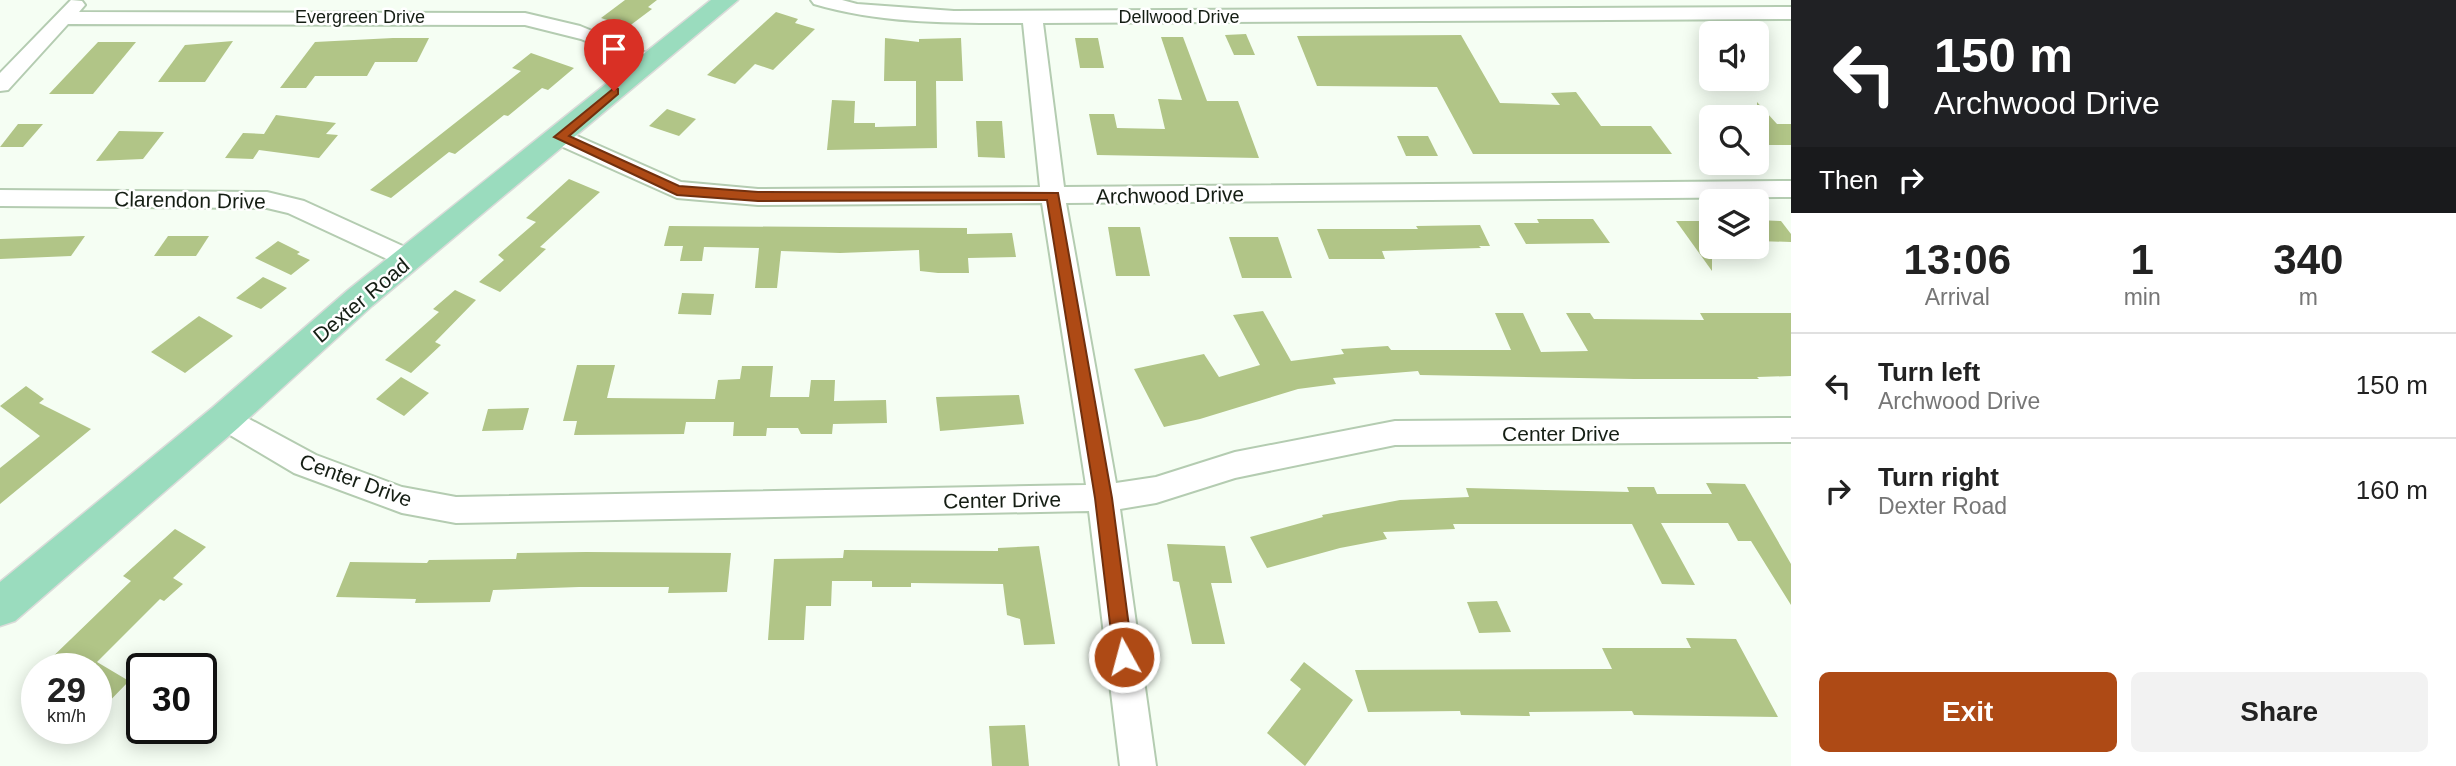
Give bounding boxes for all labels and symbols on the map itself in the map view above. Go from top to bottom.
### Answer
street label: Evergreen Drive [295,7,425,27]
street label: Dellwood Drive [1118,7,1240,27]
pin [584,19,644,91]
street label: Archwood Drive [1096,182,1244,208]
street label: Clarendon Drive [114,187,266,213]
street label: Dexter Road [308,253,414,347]
street label: Center Drive [1502,422,1620,445]
street label: Center Drive [297,449,415,511]
street label: Center Drive [943,487,1061,513]
position arrow [1087,620,1161,694]
speed limit sign: 30 [126,653,217,744]

